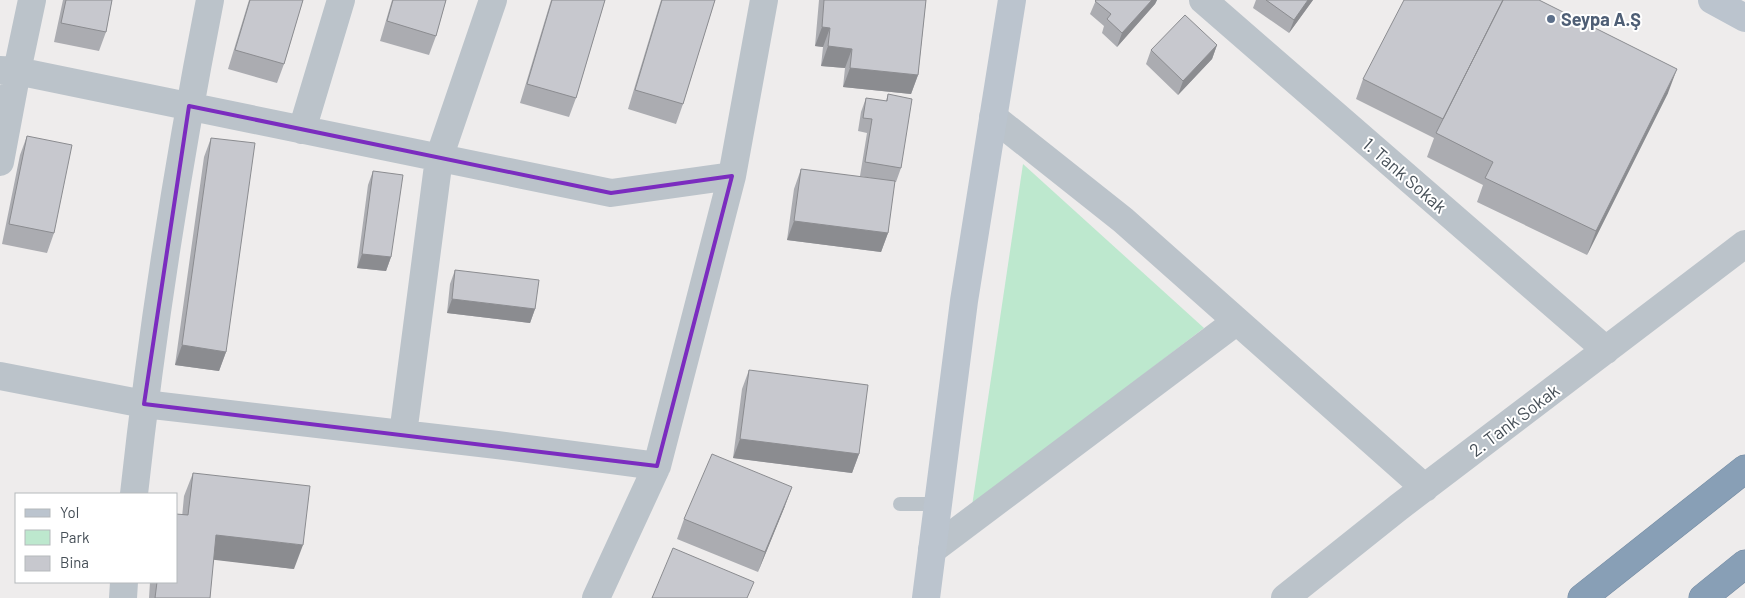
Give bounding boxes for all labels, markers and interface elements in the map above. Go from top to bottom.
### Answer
place label: Seypa A.Ş [1561,8,1641,30]
marker: Seypa A.Ş [1545,13,1557,25]
street label: 1. Tank Sokak [1359,133,1451,217]
street label: 2. Tank Sokak [1465,379,1563,461]
legend [15,493,178,583]
text: Yol [60,503,79,521]
text: Park [60,528,90,546]
text: Bina [60,553,89,571]

